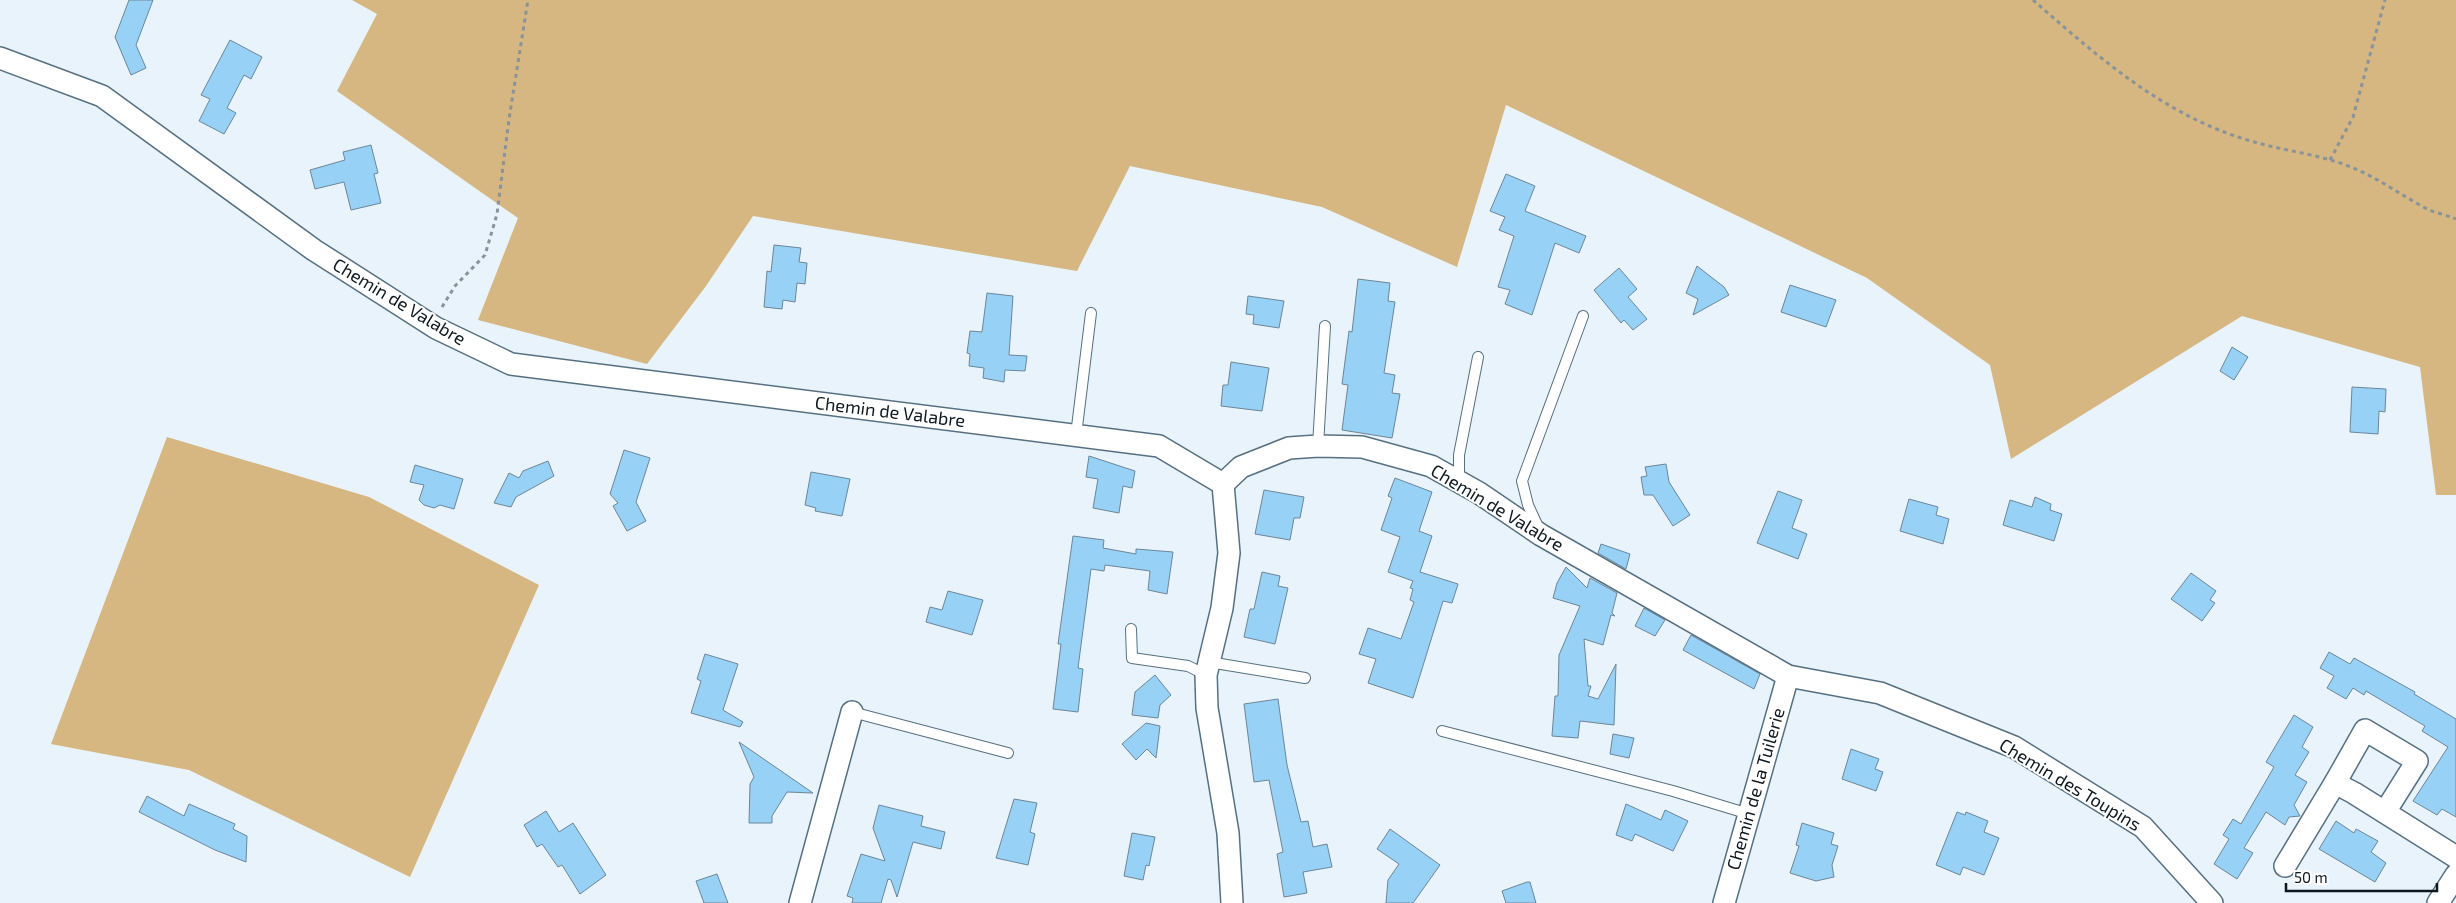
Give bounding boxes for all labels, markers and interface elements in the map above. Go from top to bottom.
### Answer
street label: Chemin de Valabre [329,253,470,349]
street label: Chemin de Valabre [814,391,966,431]
street label: Chemin de Valabre [1427,459,1568,555]
street label: Chemin de la Tuilerie [1721,705,1789,872]
street label: Chemin des Toupins [1996,733,2145,835]
scale bar [2286,860,2437,892]
text: 50 m [2294,868,2328,886]

